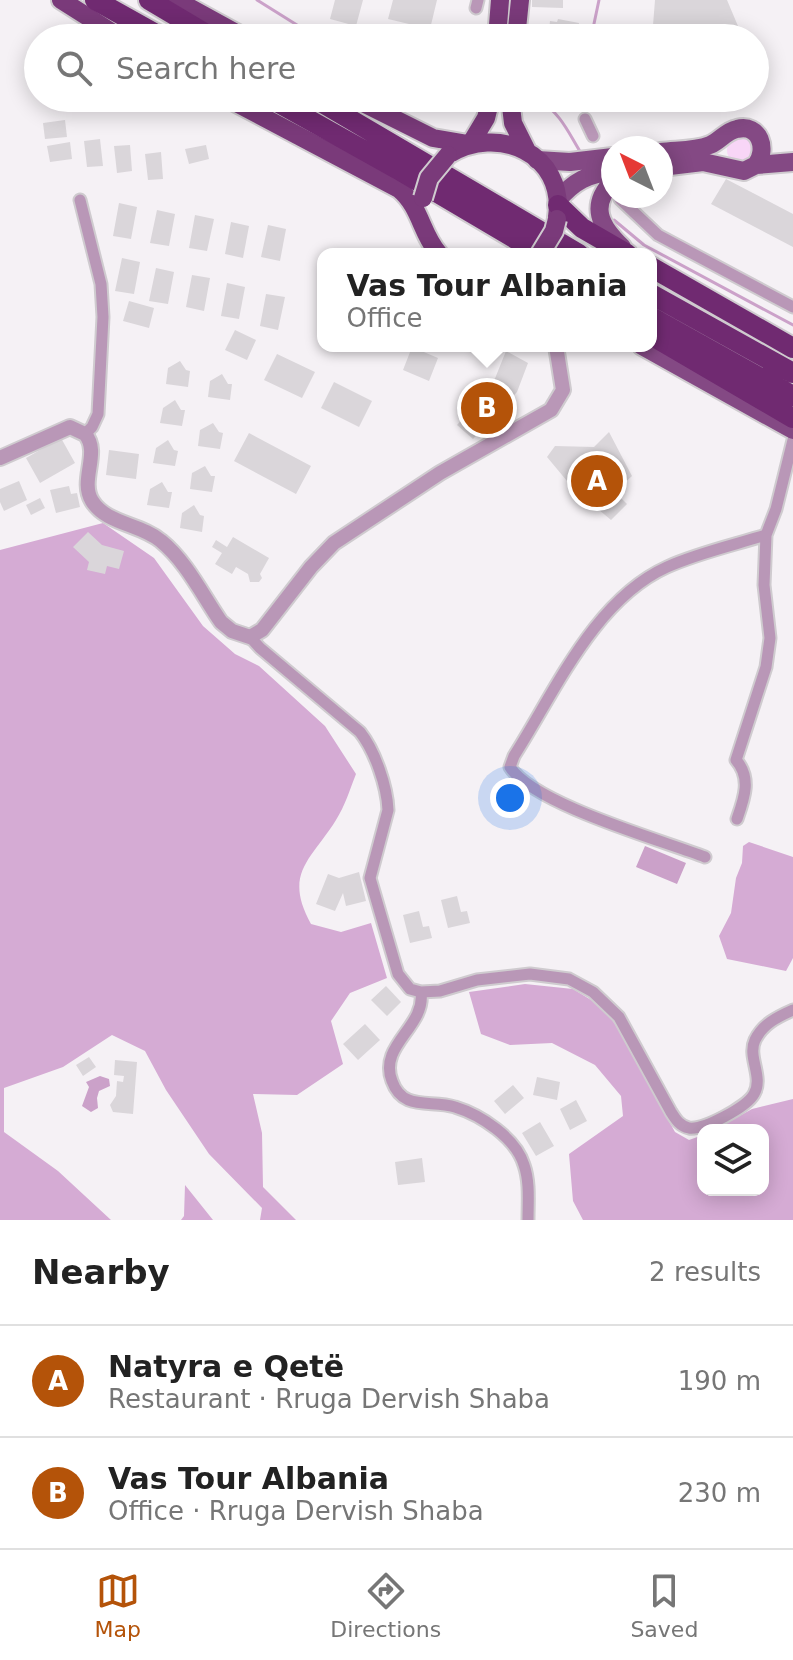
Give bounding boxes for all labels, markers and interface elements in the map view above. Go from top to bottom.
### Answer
search box [24,24,769,112]
icon: search [52,46,96,90]
text: Search here [116,51,296,86]
north arrow [601,136,673,208]
popup [317,248,657,352]
text: Vas Tour Albania [347,268,627,303]
text: Office [347,303,422,333]
pin: B [461,378,513,438]
pin: A [571,451,623,511]
your location [490,778,530,818]
map controls [697,1124,769,1196]
button: layers [697,1124,769,1196]
text: Nearby [32,1252,170,1292]
text: 2 results [649,1257,761,1287]
text: Natyra e Qetë [108,1349,344,1384]
text: A [48,1366,68,1396]
text: 190 m [678,1366,761,1396]
text: Restaurant · Rruga Dervish Shaba [108,1384,550,1414]
text: Vas Tour Albania [108,1461,389,1496]
text: B [48,1478,68,1508]
text: 230 m [678,1478,761,1508]
text: Office · Rruga Dervish Shaba [108,1496,484,1526]
tab: Map [95,1569,141,1642]
tab: Directions [330,1569,441,1642]
tab: Saved [630,1569,698,1642]

